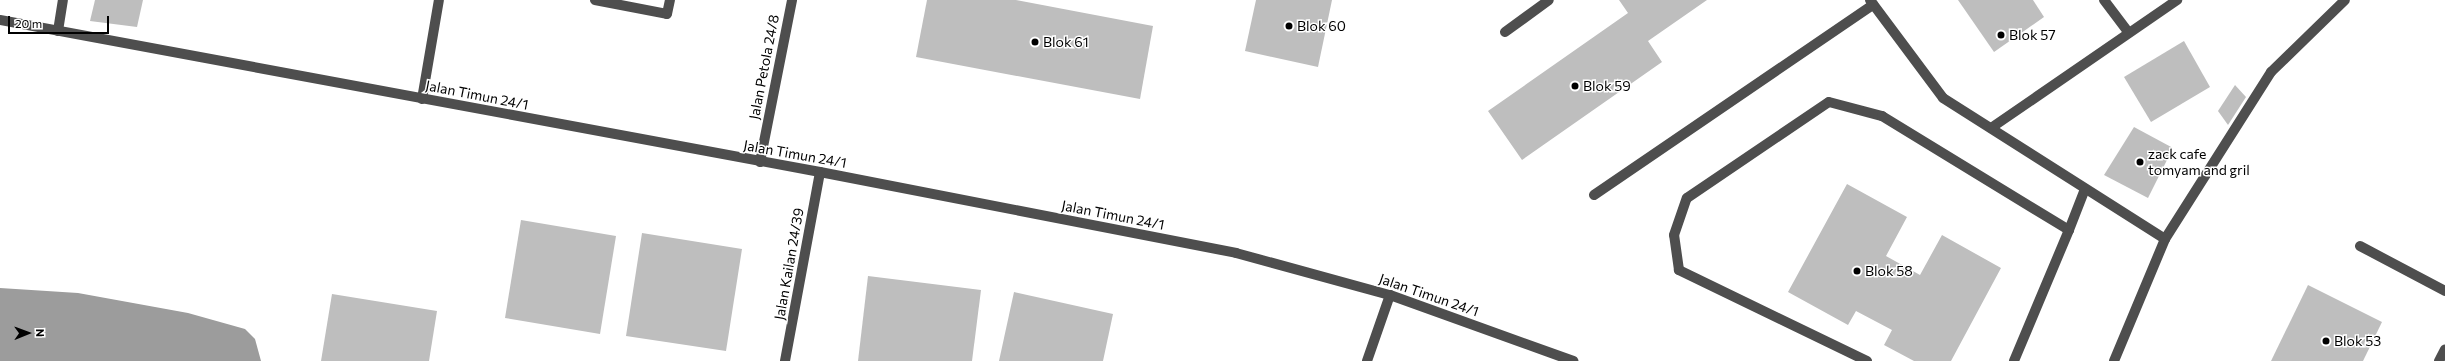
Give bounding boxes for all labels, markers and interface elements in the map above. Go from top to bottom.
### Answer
scale bar [10,8,111,34]
street label: Jalan Petola 24/8 [746,13,782,121]
text: 20 m [15,16,42,30]
place label: Blok 60 [1297,18,1346,34]
marker: Blok 60 [1284,21,1294,31]
place label: Blok 57 [2009,27,2056,43]
marker: Blok 57 [1996,30,2006,40]
place label: Blok 61 [1043,34,1089,50]
marker: Blok 61 [1030,37,1040,47]
street label: Jalan Timun 24/1 [424,77,530,113]
place label: Blok 59 [1583,78,1631,94]
marker: Blok 59 [1570,81,1580,91]
street label: Jalan Timun 24/1 [742,137,848,171]
place label: zack cafe tomyam and gril [2148,146,2250,178]
marker: zack cafe tomyam and gril [2135,157,2145,167]
street label: Jalan Timun 24/1 [1060,197,1166,233]
street label: Jalan Kailan 24/39 [771,207,807,321]
place label: Blok 58 [1865,263,1913,279]
marker: Blok 58 [1852,266,1862,276]
street label: Jalan Timun 24/1 [1377,270,1481,320]
north arrow [8,313,48,353]
text: N [34,329,47,337]
place label: Blok 53 [2334,333,2381,349]
marker: Blok 53 [2321,336,2331,346]

